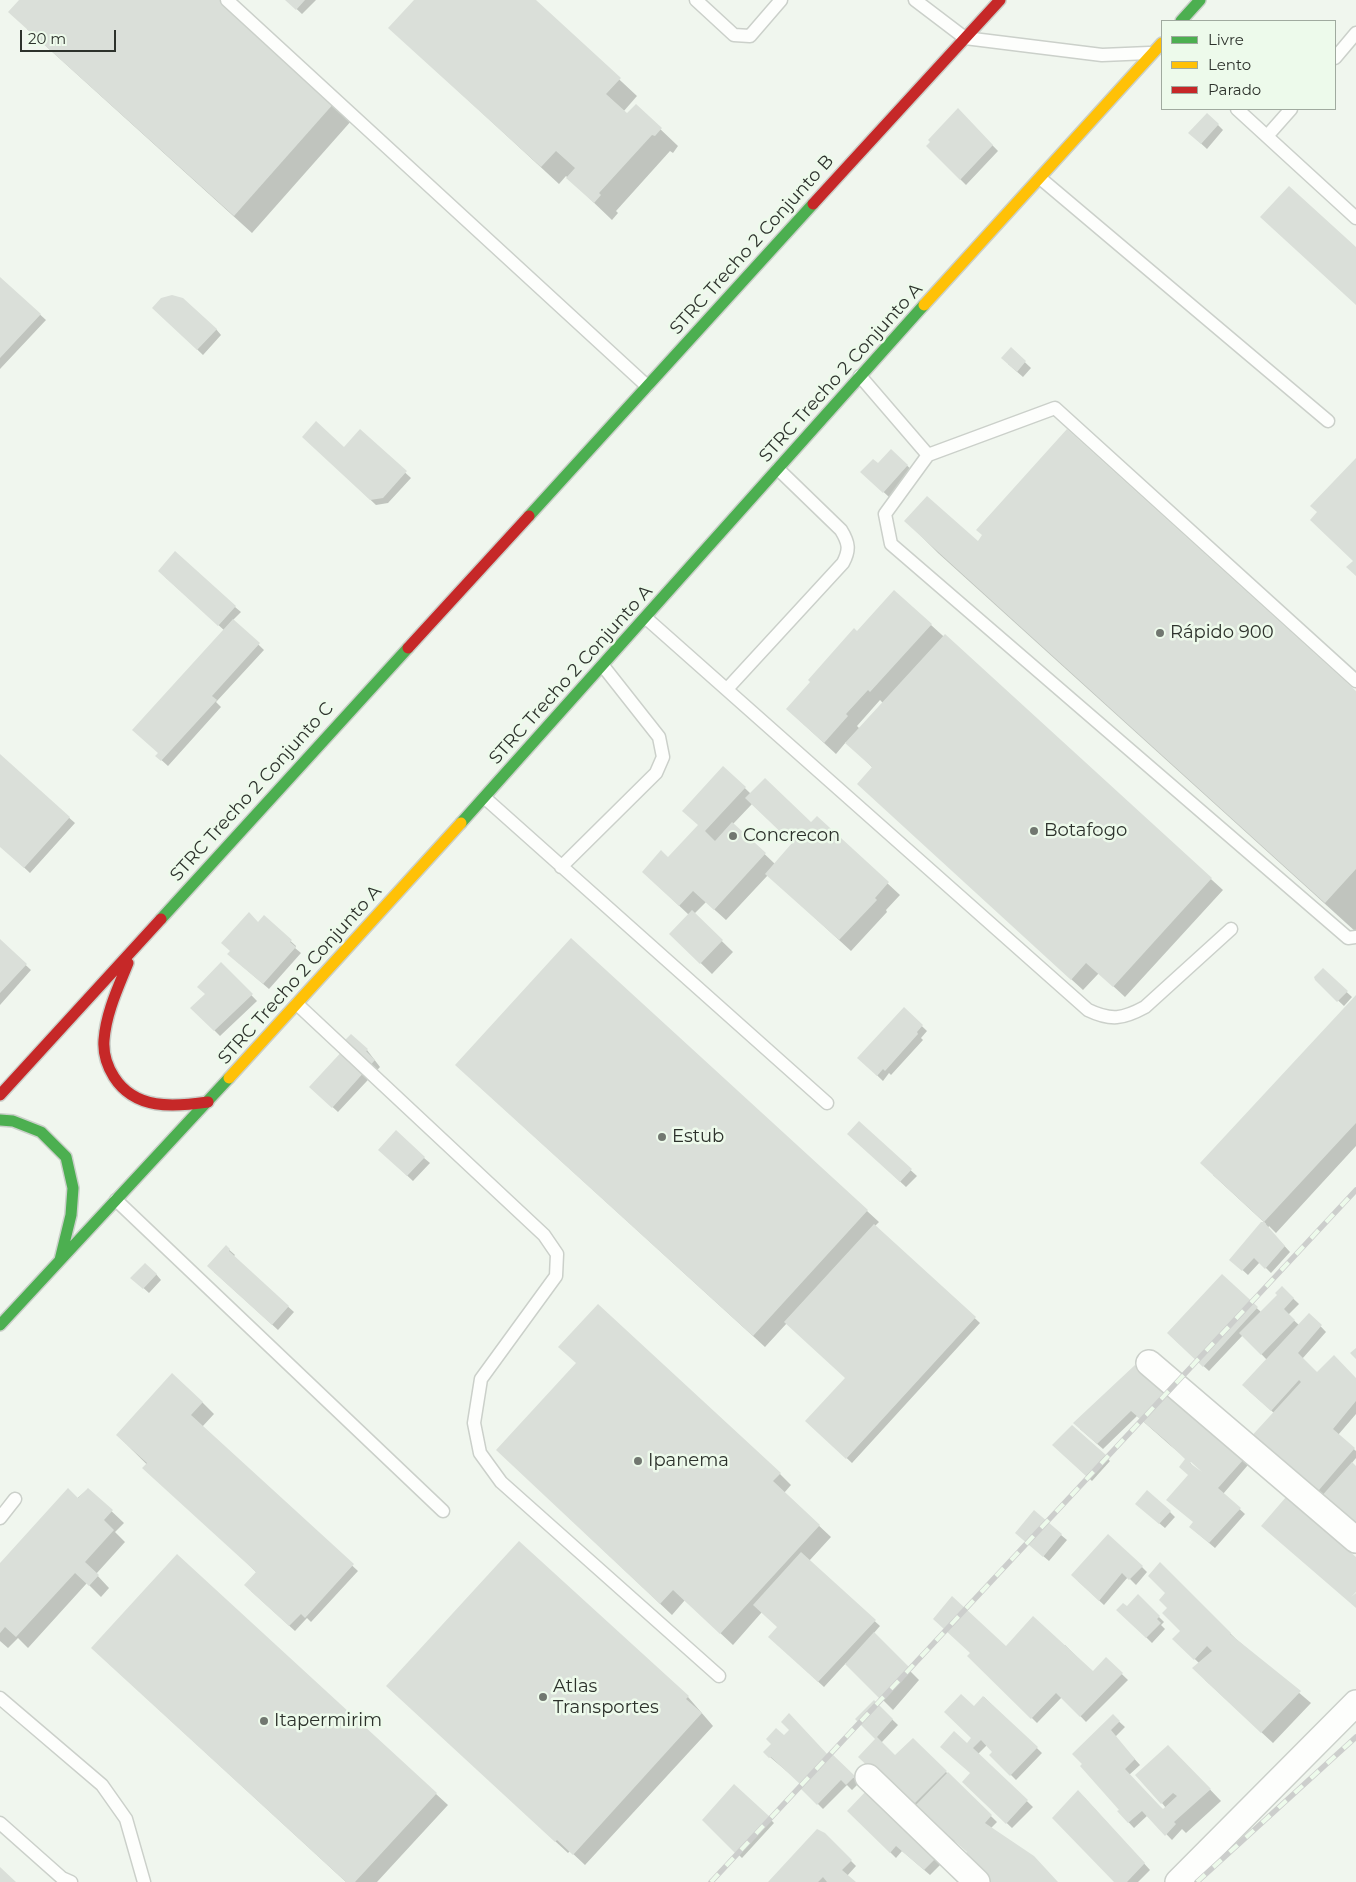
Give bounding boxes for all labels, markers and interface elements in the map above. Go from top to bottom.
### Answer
scale bar [22,20,119,52]
legend [1161,20,1336,110]
text: 20 m [28,29,66,48]
text: Livre [1208,30,1244,49]
text: Lento [1208,55,1251,74]
text: Parado [1208,80,1261,99]
street label: STRC Trecho 2 Conjunto B [666,151,838,339]
street label: STRC Trecho 2 Conjunto A [755,279,927,467]
street label: STRC Trecho 2 Conjunto A [485,581,657,769]
place label: Rápido 900 [1170,622,1274,644]
marker: Rápido 900 [1154,627,1166,639]
street label: STRC Trecho 2 Conjunto C [166,698,338,886]
place label: Botafogo [1044,820,1127,842]
place label: Concrecon [743,825,840,847]
marker: Botafogo [1028,825,1040,837]
marker: Concrecon [727,830,739,842]
street label: STRC Trecho 2 Conjunto A [214,881,386,1069]
place label: Estub [672,1126,724,1148]
marker: Estub [656,1131,668,1143]
place label: Ipanema [648,1450,729,1472]
marker: Ipanema [632,1455,644,1467]
place label: Atlas Transportes [553,1676,659,1718]
marker: Atlas Transportes [537,1691,549,1703]
place label: Itapermirim [274,1710,382,1732]
marker: Itapermirim [258,1715,270,1727]

